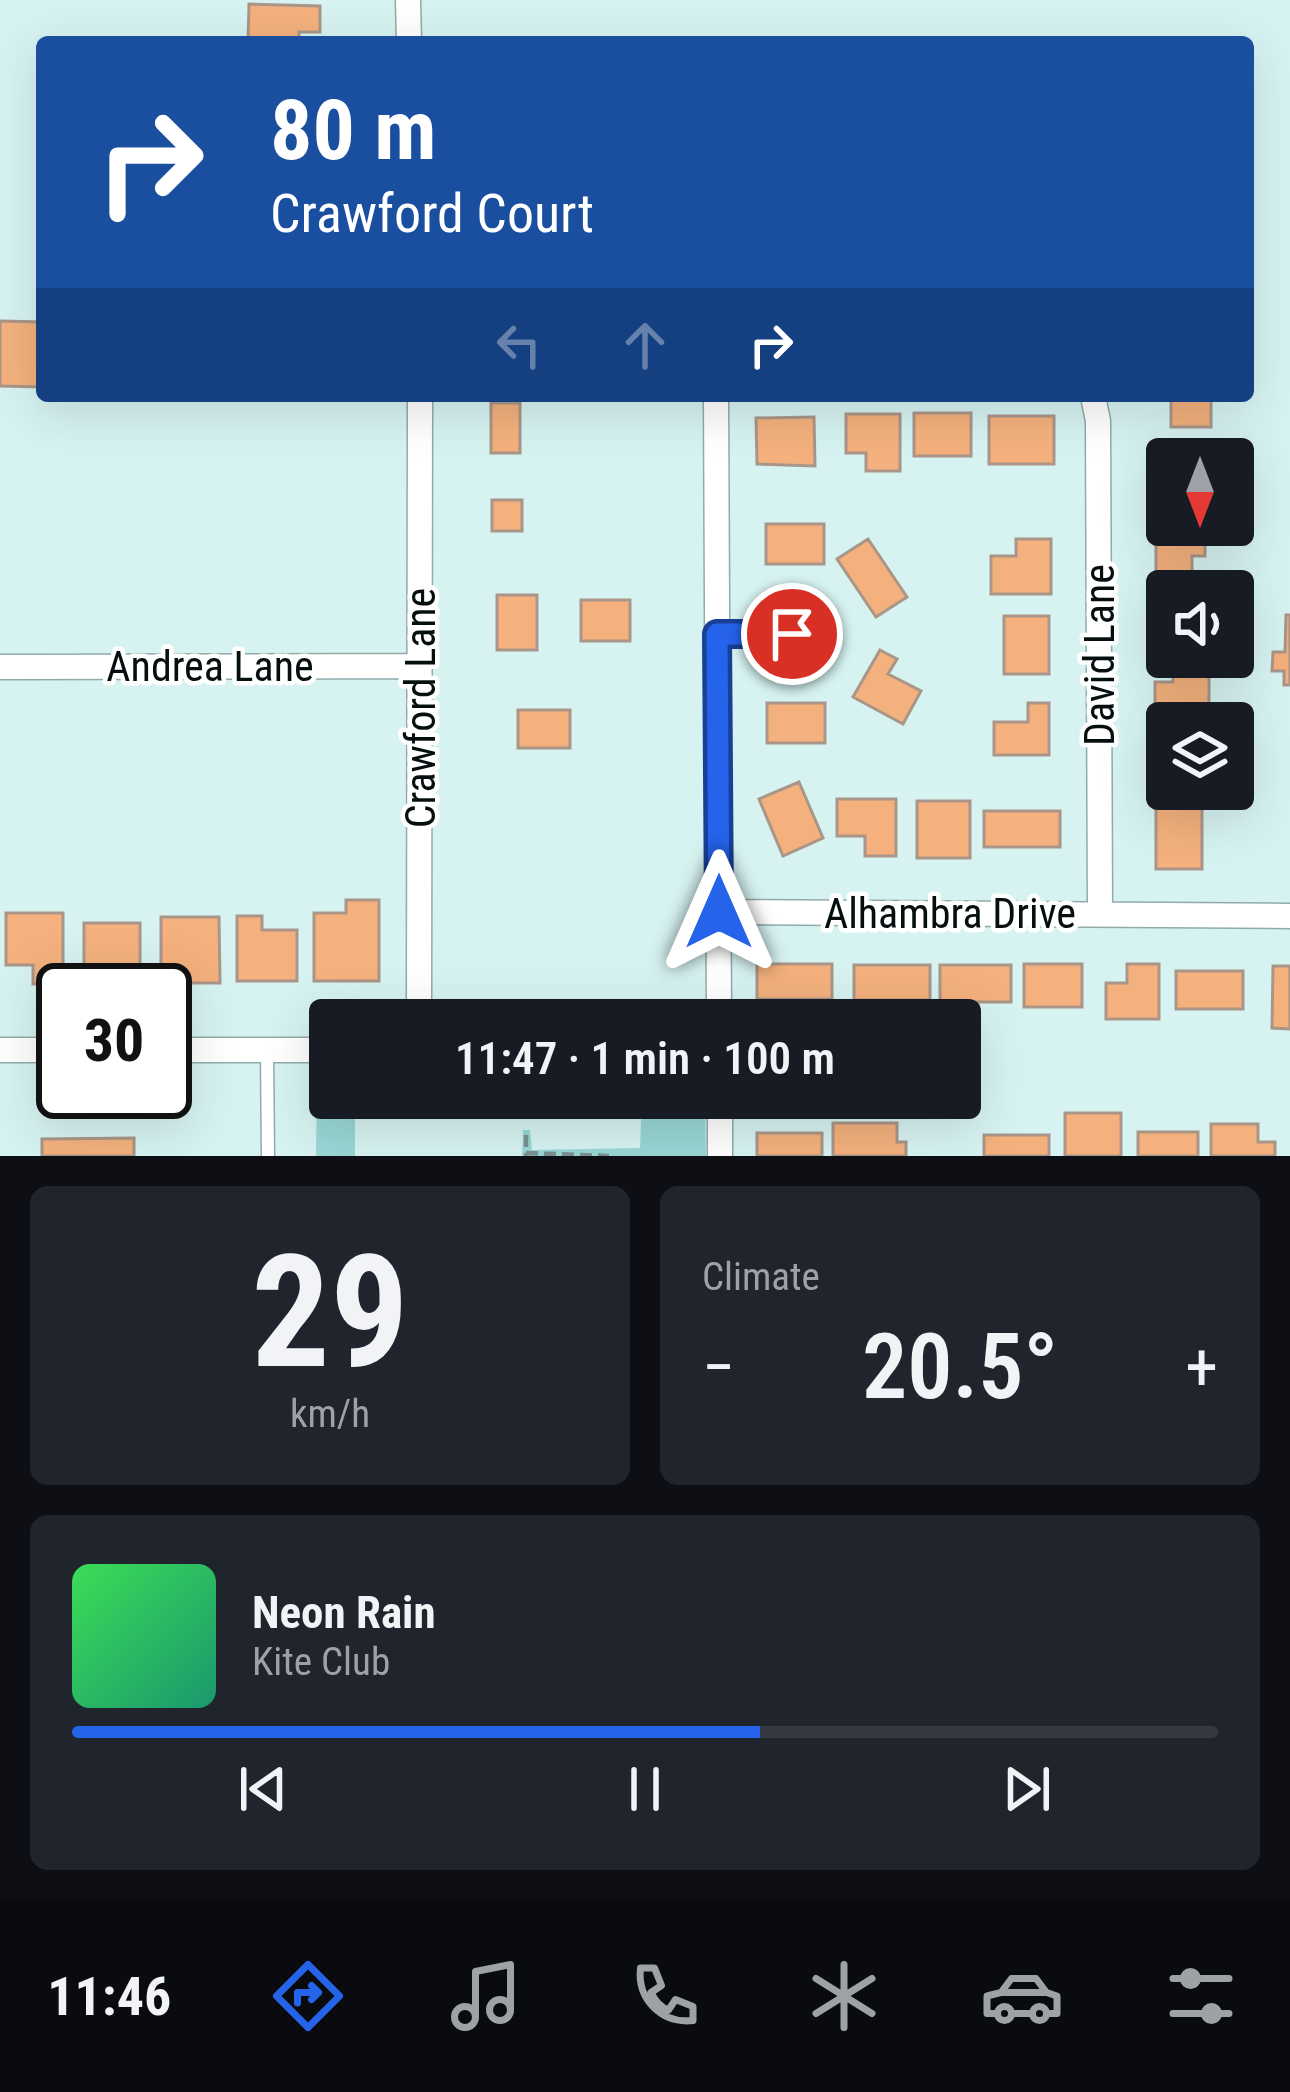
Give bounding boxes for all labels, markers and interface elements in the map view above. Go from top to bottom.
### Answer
text: 80 m [270,81,437,180]
icon: right [72,84,228,240]
text: Crawford Court [270,182,594,245]
icon: left [486,312,552,378]
icon: ahead [612,312,678,378]
icon: right [738,312,804,378]
north arrow [1146,438,1254,546]
map controls [1146,438,1254,810]
street label: David Lane [1075,564,1124,746]
button: sound [1146,570,1254,678]
pin [741,583,843,685]
street label: Crawford Lane [396,588,445,828]
icon: arrive [759,601,825,667]
street label: Andrea Lane [106,642,314,691]
button: layers [1146,702,1254,810]
position arrow [656,849,782,975]
street label: Alhambra Drive [824,889,1076,938]
speed limit sign: 30 [36,963,192,1119]
text: 11:47 · 1 min · 100 m [455,1032,835,1085]
text: 29 [251,1221,409,1404]
text: Climate [702,1254,820,1300]
text: 20.5° [862,1315,1058,1420]
text: − [702,1329,735,1406]
text: + [1185,1329,1218,1406]
text: km/h [290,1391,370,1437]
text: Neon Rain [252,1586,436,1639]
text: Kite Club [252,1639,390,1685]
icon: previous [230,1756,296,1822]
icon: pause [612,1756,678,1822]
icon: next [994,1756,1060,1822]
icon: directions [266,1954,350,2038]
icon: music [444,1954,528,2038]
icon: phone [623,1954,707,2038]
icon: climate [802,1954,886,2038]
icon: car [980,1954,1064,2038]
icon: filters [1159,1954,1243,2038]
text: 11:46 [47,1965,171,2028]

